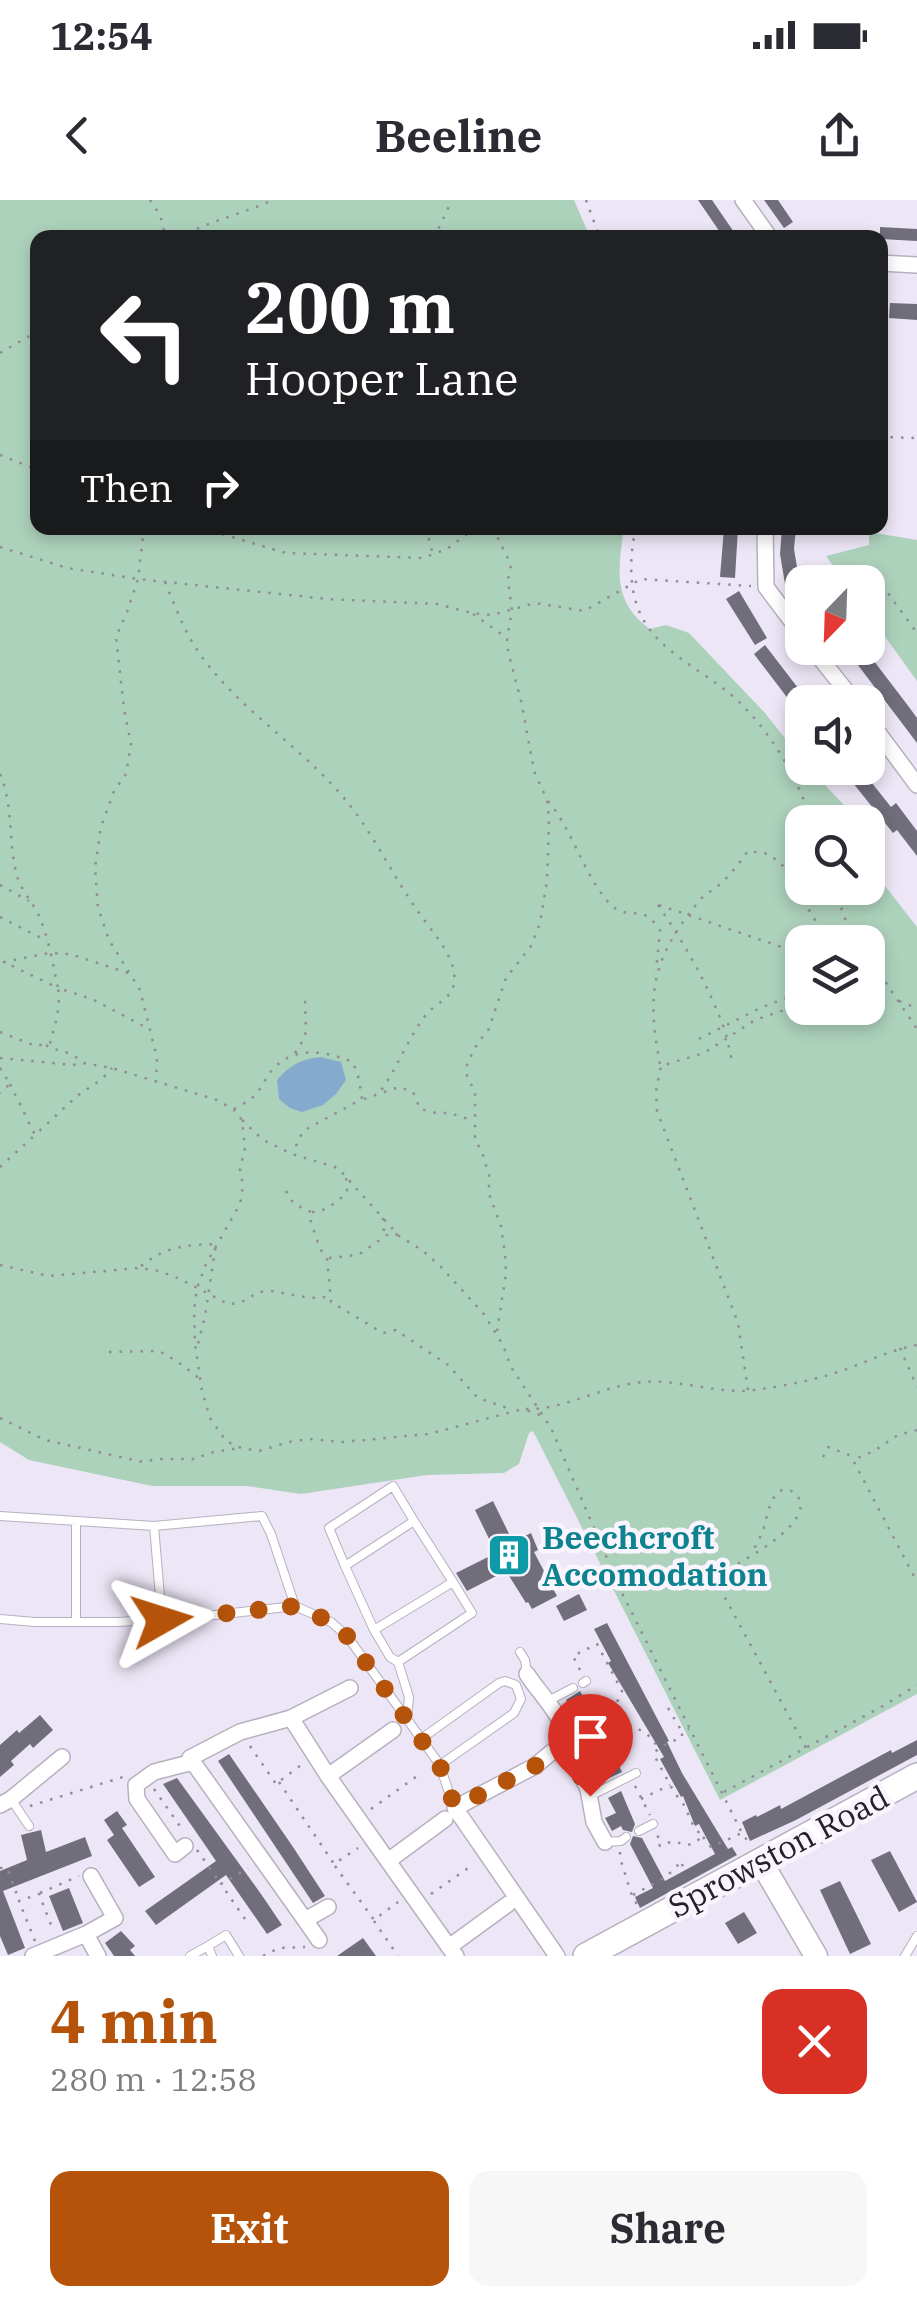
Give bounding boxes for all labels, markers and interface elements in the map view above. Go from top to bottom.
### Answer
text: 12:54 [50,11,153,60]
text: Beeline [375,106,542,164]
icon: back [50,108,105,163]
icon: share [812,108,867,163]
text: 200 m [245,261,455,352]
icon: left [80,270,210,400]
text: Hooper Lane [245,349,518,407]
icon: right [193,460,248,515]
text: Then [80,463,173,512]
north arrow [785,565,885,665]
map controls [785,565,885,1025]
button: sound [785,685,885,785]
button: search [785,805,885,905]
button: layers [785,925,885,1025]
place label: Beechcroft Accomodation [542,1516,768,1595]
building icon: Beechcroft Accomodation [486,1532,532,1578]
position arrow [110,1568,214,1672]
pin [548,1694,633,1797]
icon: arrive [563,1709,618,1764]
street label: Sprowston Road [660,1775,896,1927]
text: 4 min [50,1981,218,2060]
button: close [762,1989,867,2094]
text: 280 m · 12:58 [50,2058,257,2100]
button: Exit [50,2171,449,2286]
button: Share [469,2171,867,2286]

